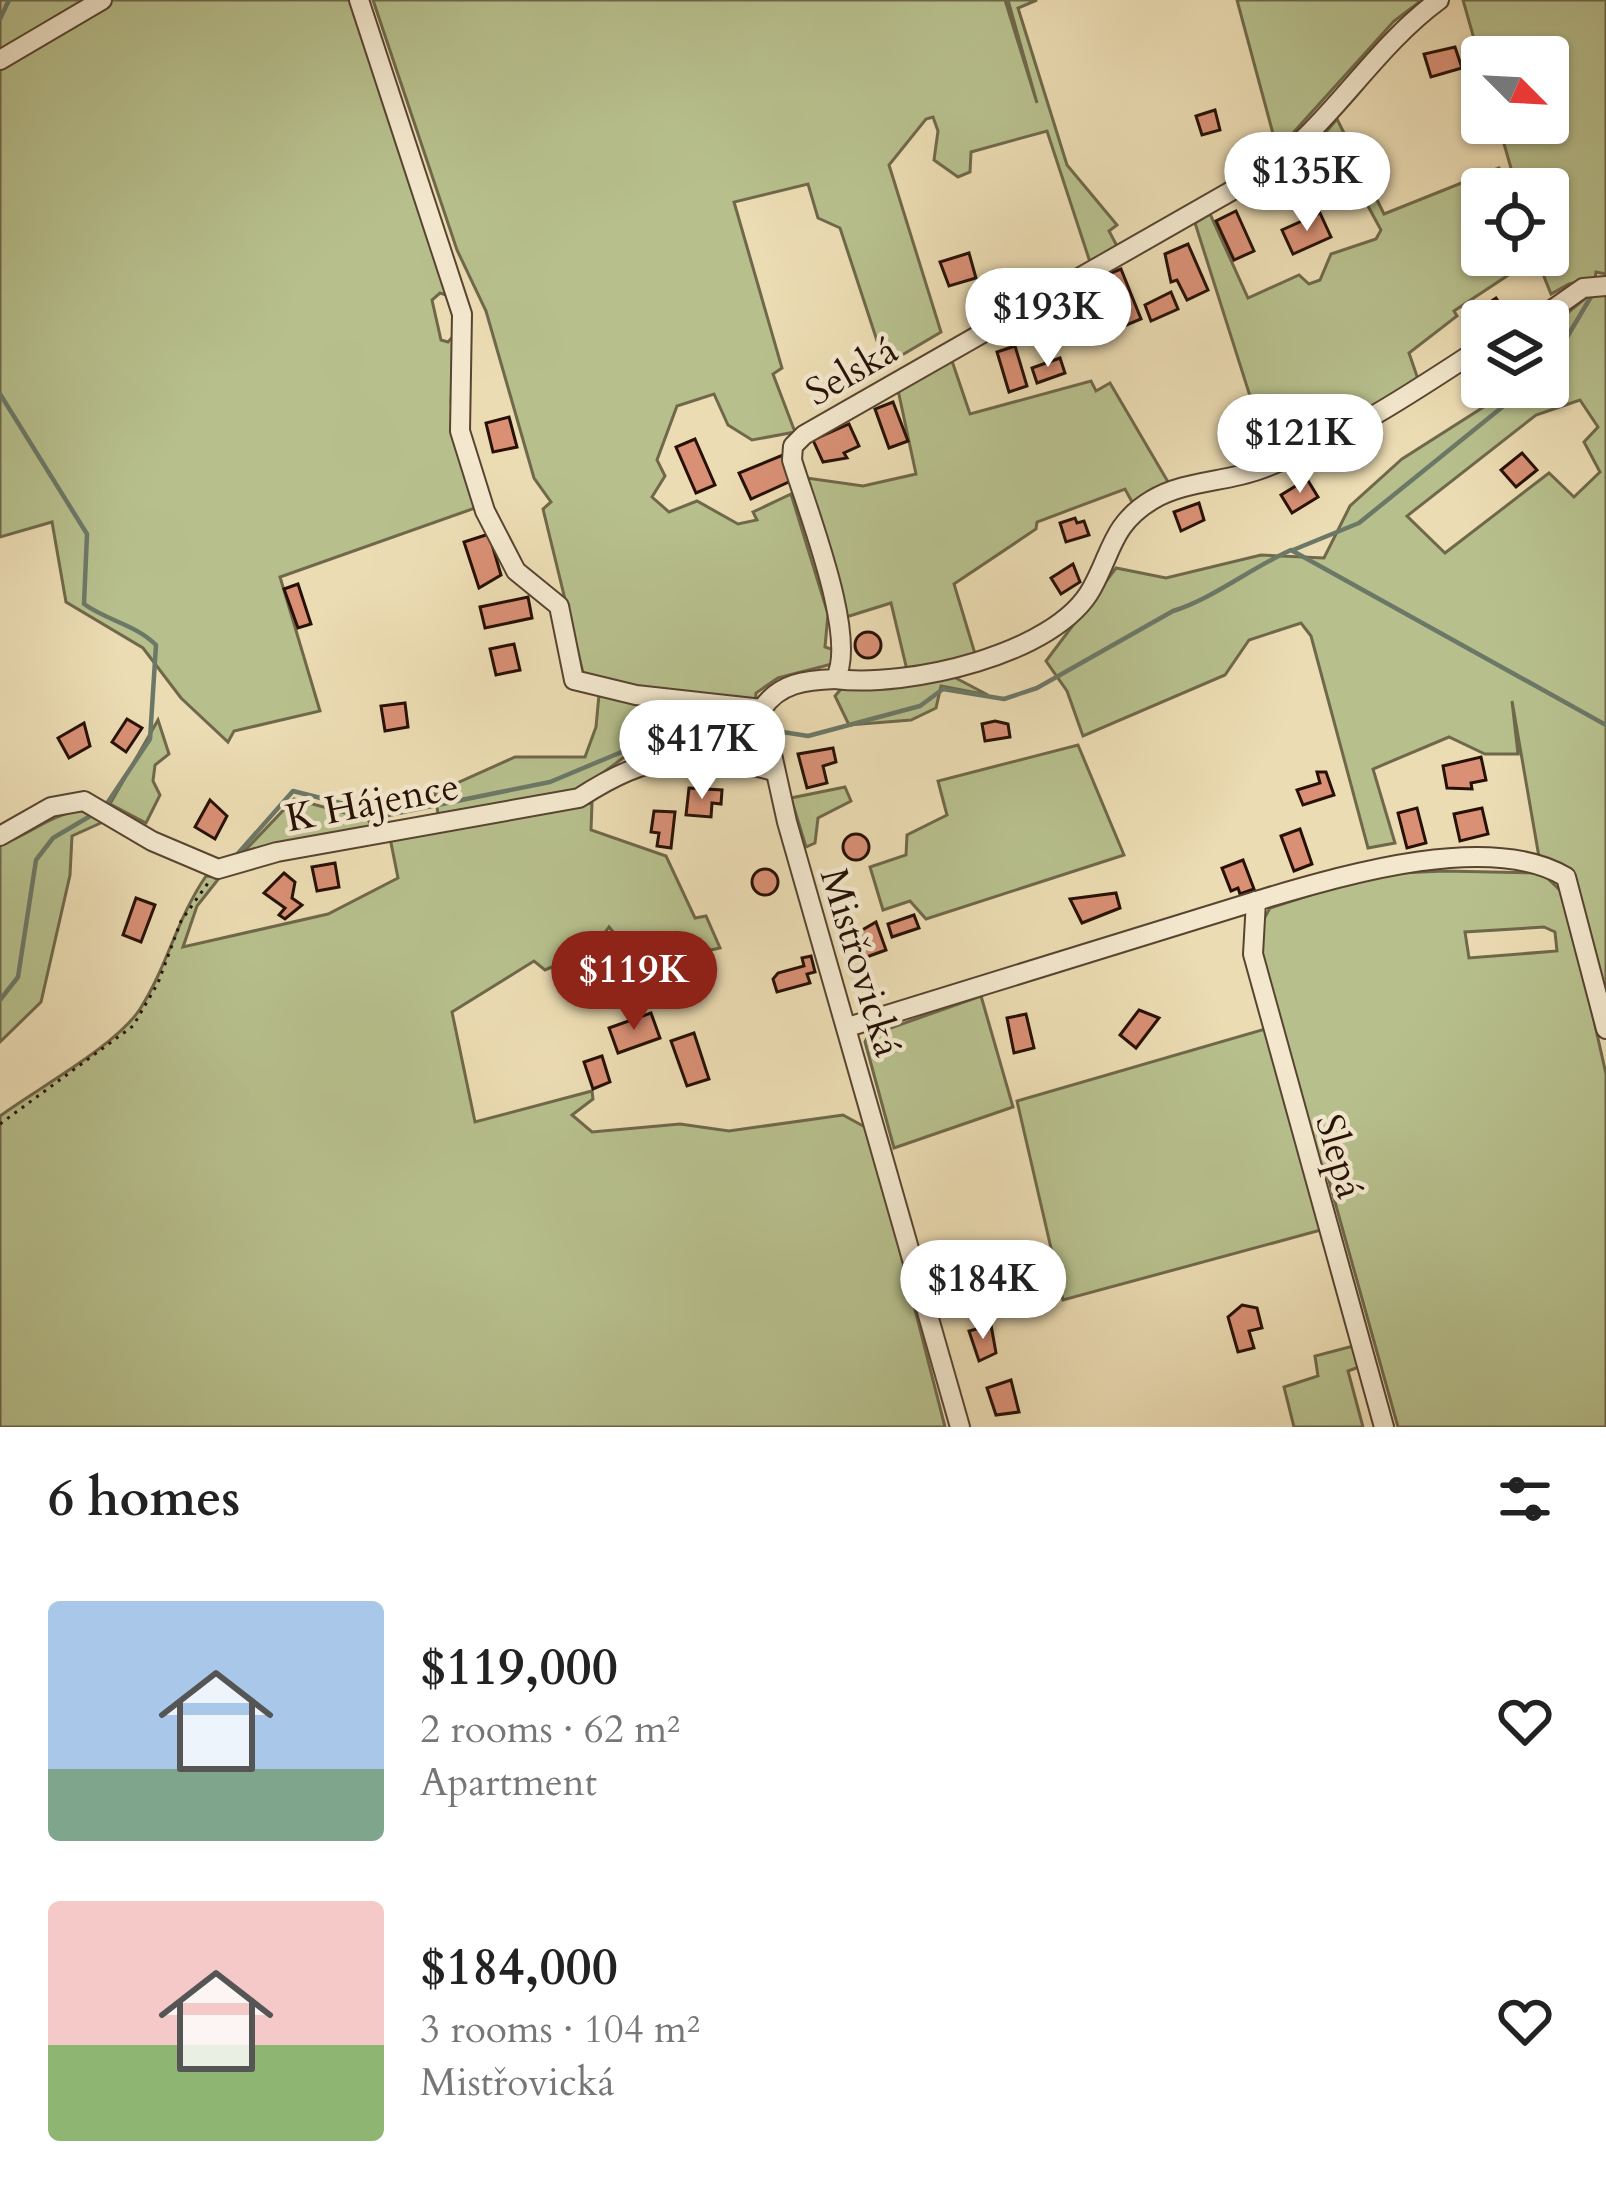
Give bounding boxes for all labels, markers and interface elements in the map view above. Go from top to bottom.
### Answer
north arrow [1461,36,1569,144]
map controls [1461,36,1569,408]
pin: $135K [1223,132,1391,234]
text: $135K [1251,144,1363,197]
button: locate [1461,168,1569,276]
pin: $193K [964,268,1132,370]
text: $193K [992,280,1104,333]
button: layers [1461,300,1569,408]
street label: Selská [796,324,908,419]
pin: $121K [1216,394,1384,496]
text: $121K [1244,406,1356,459]
pin: $417K [618,700,786,802]
text: $417K [646,712,758,765]
street label: K Hájence [281,760,463,845]
street label: Mistřovická [807,862,914,1063]
pin: $119K [550,931,718,1033]
text: $119K [578,943,690,996]
street label: Slepá [1302,1108,1377,1205]
pin: $184K [899,1240,1067,1342]
text: $184K [927,1252,1039,1305]
text: 6 homes [48,1464,240,1534]
icon: filters [1492,1466,1558,1532]
text: $119,000 [420,1633,618,1703]
icon: home [144,1649,288,1793]
icon: heart [1492,1688,1558,1754]
text: 2 rooms · 62 m² [420,1703,680,1756]
text: Apartment [420,1756,597,1809]
text: $184,000 [420,1933,618,2003]
icon: home [144,1949,288,2093]
icon: heart [1492,1988,1558,2054]
text: 3 rooms · 104 m² [420,2003,700,2056]
text: Mistřovická [420,2056,615,2109]

